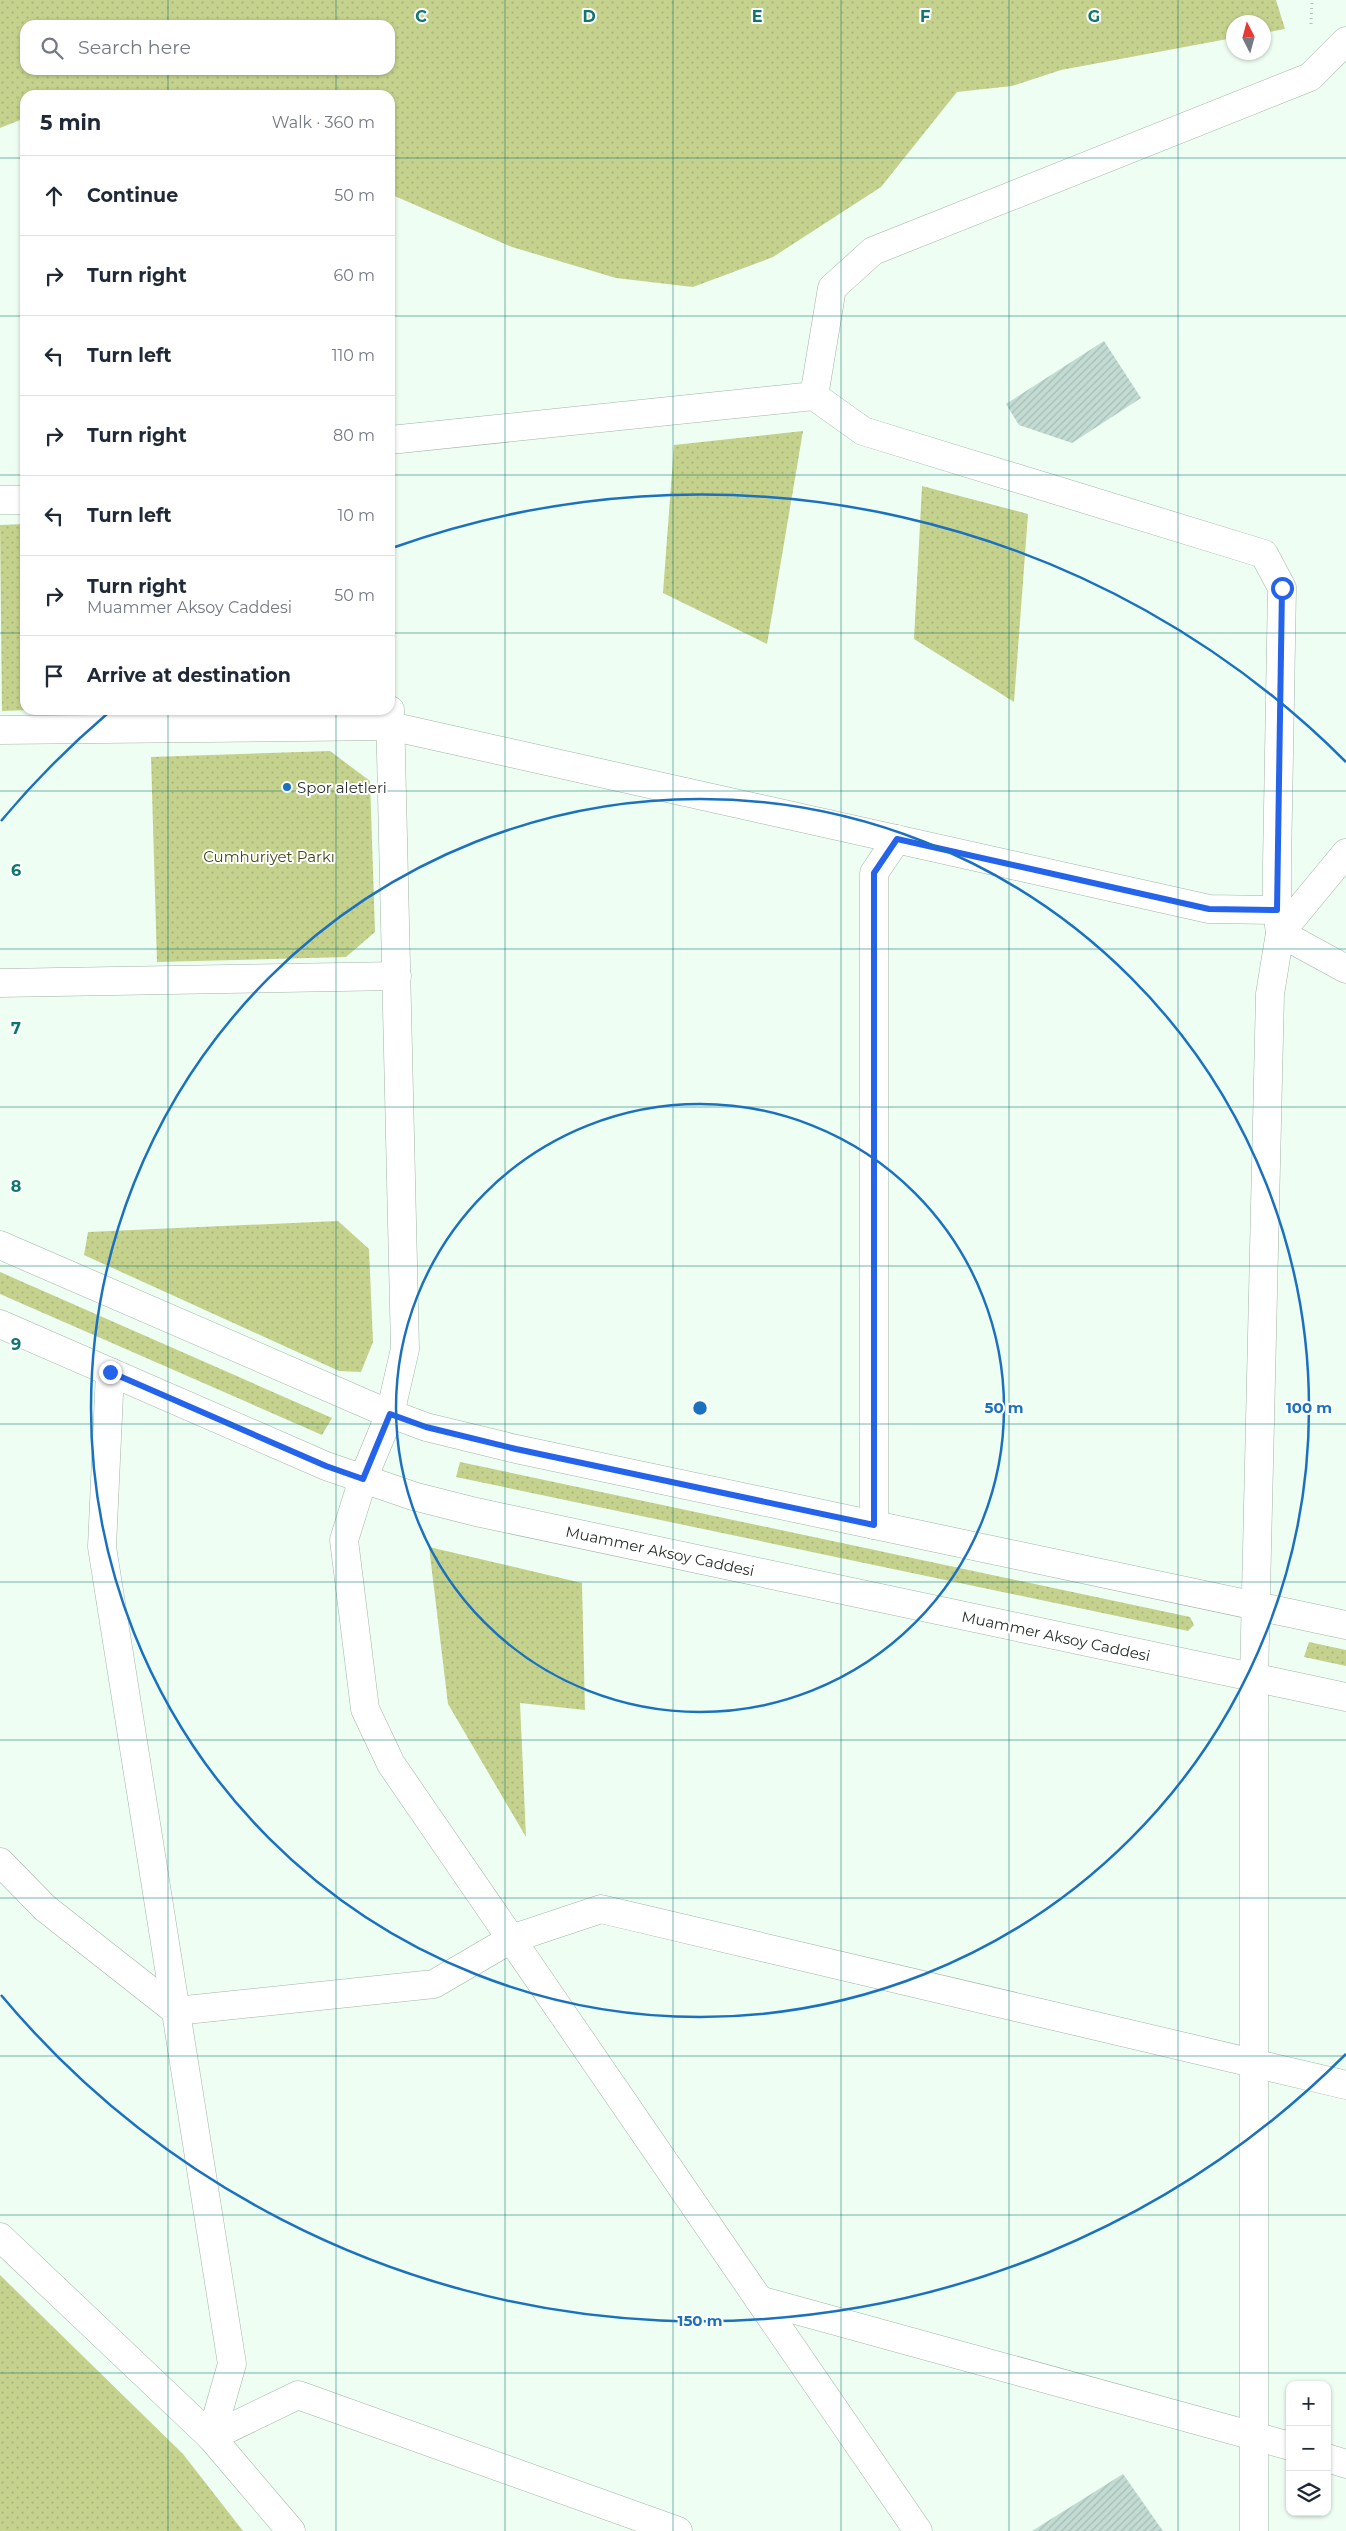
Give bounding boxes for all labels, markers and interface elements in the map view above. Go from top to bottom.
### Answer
text: C [415,7,427,26]
text: D [582,7,596,26]
text: E [752,7,762,26]
text: F [920,7,930,26]
text: G [1088,7,1100,26]
north arrow [1226,15,1271,60]
search box [20,20,395,75]
icon: search [38,34,66,62]
text: Search here [78,36,191,59]
text: 5 min [40,110,101,135]
text: Walk · 360 m [272,113,375,132]
icon: ahead [40,182,68,210]
text: Continue [87,184,178,207]
text: 50 m [334,186,375,205]
icon: right [40,262,68,290]
text: Turn right [87,264,187,287]
text: 60 m [333,266,375,285]
icon: left [40,342,68,370]
text: Turn left [87,344,172,367]
text: 110 m [332,346,375,365]
icon: right [40,422,68,450]
text: Turn right [87,424,187,447]
text: 80 m [333,426,375,445]
icon: left [40,502,68,530]
text: Turn left [87,504,172,527]
text: 10 m [337,506,375,525]
text: Turn right [87,575,187,598]
route start [1271,577,1294,600]
icon: right [40,582,68,610]
text: 50 m [334,586,375,605]
text: Muammer Aksoy Caddesi [87,598,292,617]
icon: arrive [40,662,68,690]
text: Arrive at destination [87,664,291,687]
place label: Spor aletleri [297,778,387,797]
marker: Spor aletleri [281,781,293,793]
park label: Cumhuriyet Parkı [203,847,335,866]
text: 6 [11,861,21,880]
text: 7 [11,1019,21,1038]
text: 8 [11,1177,21,1196]
text: 9 [11,1335,21,1354]
route end [99,1361,122,1384]
text: 50 m [984,1398,1024,1417]
text: 100 m [1286,1398,1332,1417]
centre of rings [691,1399,709,1417]
street label: Muammer Aksoy Caddesi [564,1522,756,1580]
street label: Muammer Aksoy Caddesi [960,1607,1152,1665]
text: 150 m [678,2311,722,2330]
map controls [1286,2381,1331,2516]
button: + [1286,2381,1331,2426]
button: − [1286,2426,1331,2471]
button: layers [1286,2471,1331,2516]

